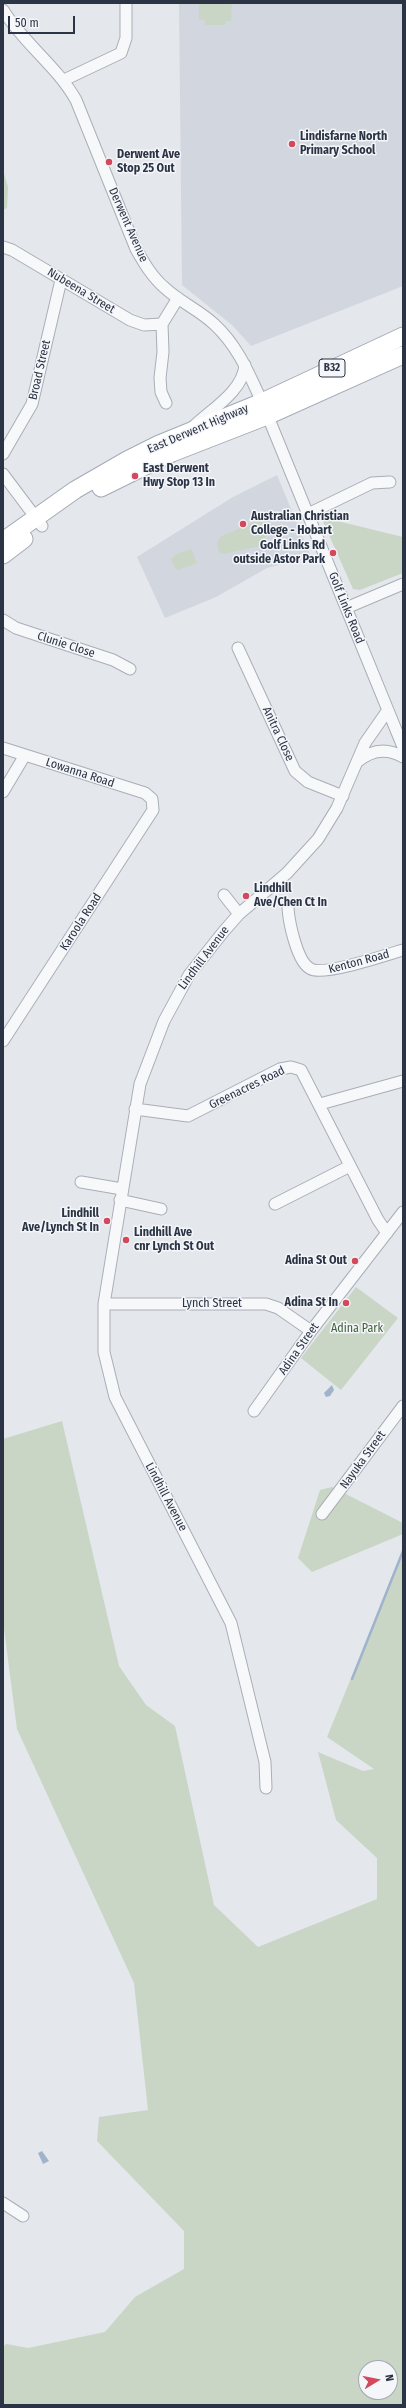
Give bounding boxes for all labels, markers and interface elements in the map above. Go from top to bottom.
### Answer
scale bar [10,8,77,34]
text: 50 m [15,16,39,30]
place label: Lindisfarne North Primary School [300,130,387,158]
marker: Lindisfarne North Primary School [287,139,297,149]
place label: Derwent Ave Stop 25 Out [117,148,180,176]
marker: Derwent Ave Stop 25 Out [104,157,114,167]
street label: Derwent Avenue [105,186,151,264]
street label: Nubeena Street [45,265,117,317]
street label: Broad Street [26,339,54,401]
road number: B32 [319,359,345,377]
street label: East Derwent Highway [145,401,251,457]
place label: East Derwent Hwy Stop 13 In [143,462,215,490]
marker: East Derwent Hwy Stop 13 In [130,471,140,481]
place label: Australian Christian College - Hobart [251,510,349,538]
marker: Australian Christian College - Hobart [238,519,248,529]
place label: Golf Links Rd outside Astor Park [233,539,325,567]
marker: Golf Links Rd outside Astor Park [328,548,338,558]
street label: Golf Links Road [325,570,367,646]
street label: Clunie Close [35,629,97,661]
street label: Anitra Close [259,704,297,764]
street label: Lowanna Road [44,755,116,791]
place label: Lindhill Ave/Chen Ct In [254,882,327,910]
street label: Karoola Road [57,891,105,953]
marker: Lindhill Ave/Chen Ct In [241,891,251,901]
street label: Lindhill Avenue [175,923,233,993]
street label: Kenton Road [327,947,391,977]
street label: Greenacres Road [207,1063,287,1113]
place label: Lindhill Ave/Lynch St In [22,1207,99,1235]
marker: Lindhill Ave/Lynch St In [102,1216,112,1226]
place label: Lindhill Ave cnr Lynch St Out [134,1226,214,1254]
marker: Lindhill Ave cnr Lynch St Out [121,1235,131,1245]
place label: Adina St Out [285,1254,347,1268]
marker: Adina St Out [350,1256,360,1266]
place label: Adina St In [285,1296,338,1310]
street label: Lynch Street [182,1297,242,1311]
marker: Adina St In [341,1298,351,1308]
street label: Adina Street [276,1320,322,1378]
park label: Adina Park [331,1322,383,1336]
street label: Nayuka Street [337,1428,389,1492]
street label: Lindhill Avenue [142,1460,190,1534]
north arrow [358,2360,398,2400]
text: N [382,2374,396,2382]

